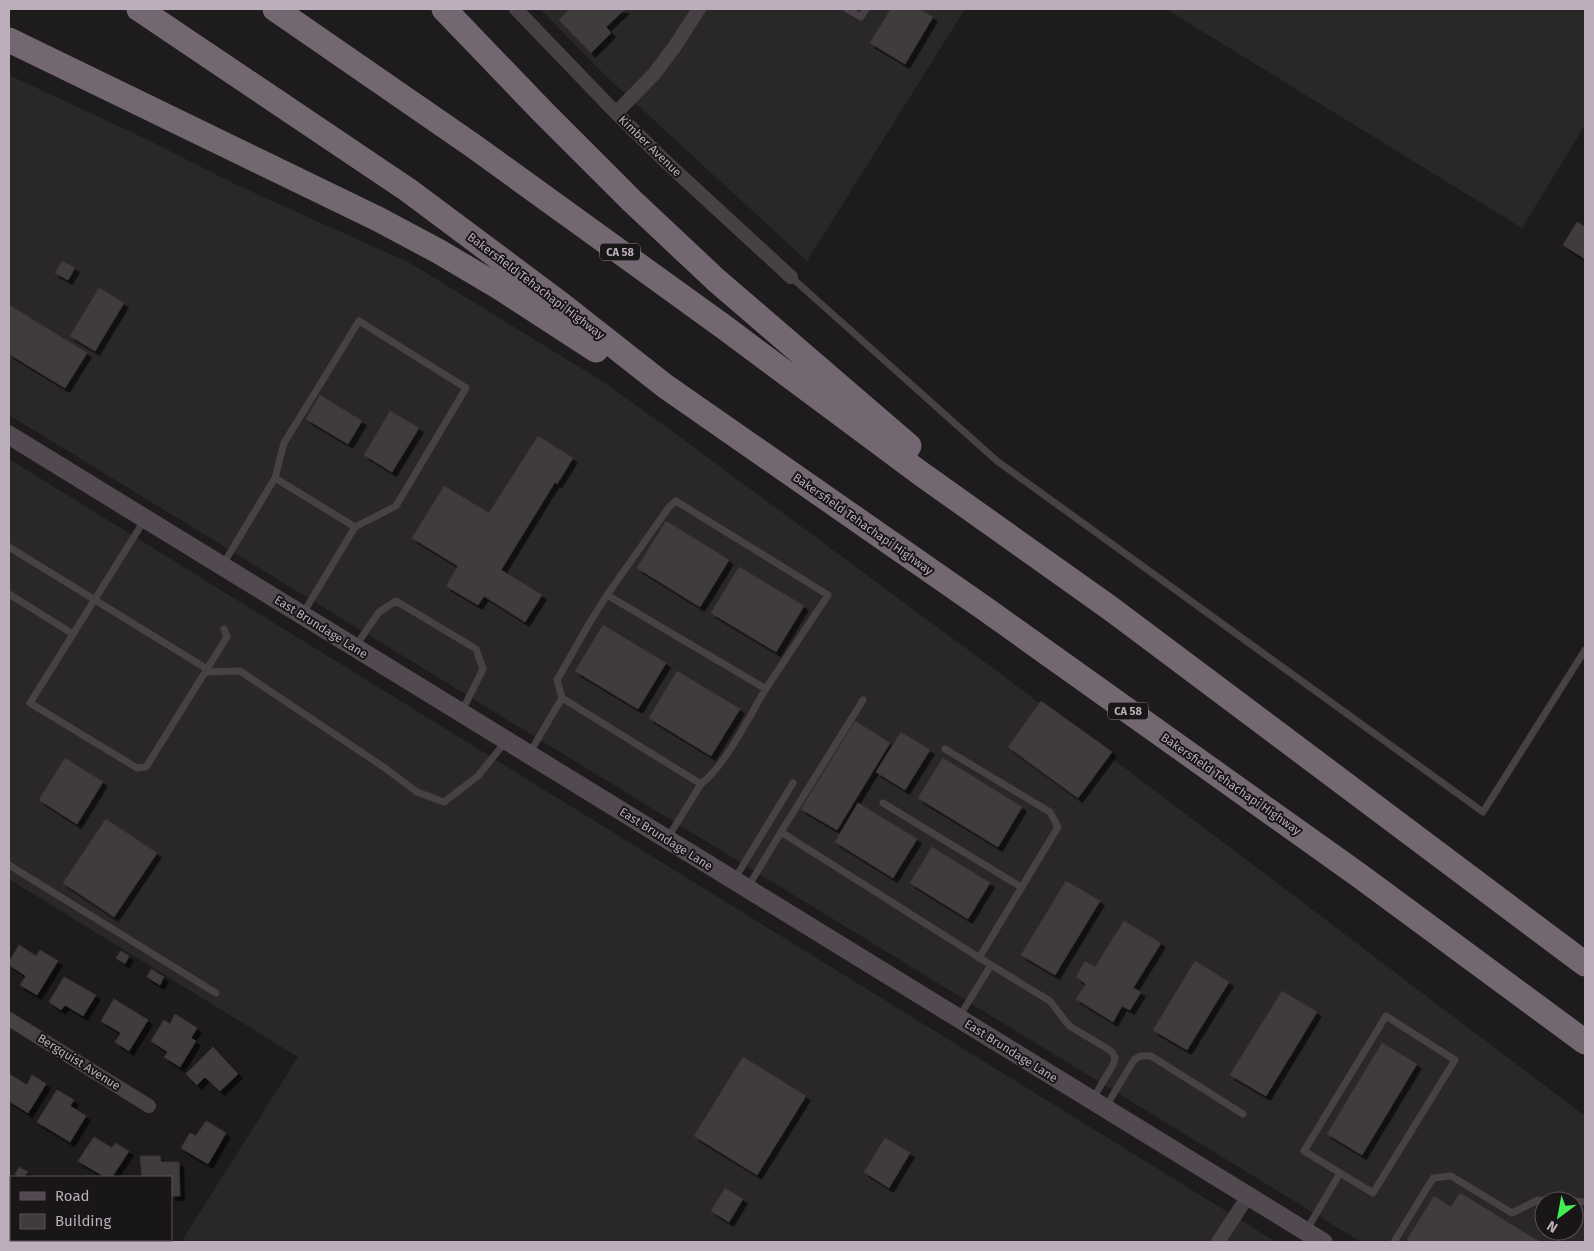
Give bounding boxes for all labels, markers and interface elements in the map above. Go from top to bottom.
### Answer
street label: Kimber Avenue [616,112,684,180]
street label: Bakersfield Tehachapi Highway [465,230,607,342]
road number: CA 58 [600,243,640,260]
street label: Bakersfield Tehachapi Highway [790,470,936,578]
street label: East Brundage Lane [272,593,370,661]
road number: CA 58 [1108,702,1148,719]
street label: Bakersfield Tehachapi Highway [1158,730,1304,838]
street label: East Brundage Lane [617,805,715,873]
street label: East Brundage Lane [962,1017,1060,1085]
street label: Bergquist Avenue [35,1031,123,1093]
legend [10,1176,172,1241]
text: Road [55,1187,90,1205]
north arrow [1534,1191,1584,1241]
text: Building [55,1212,111,1230]
text: N [1544,1217,1561,1236]

